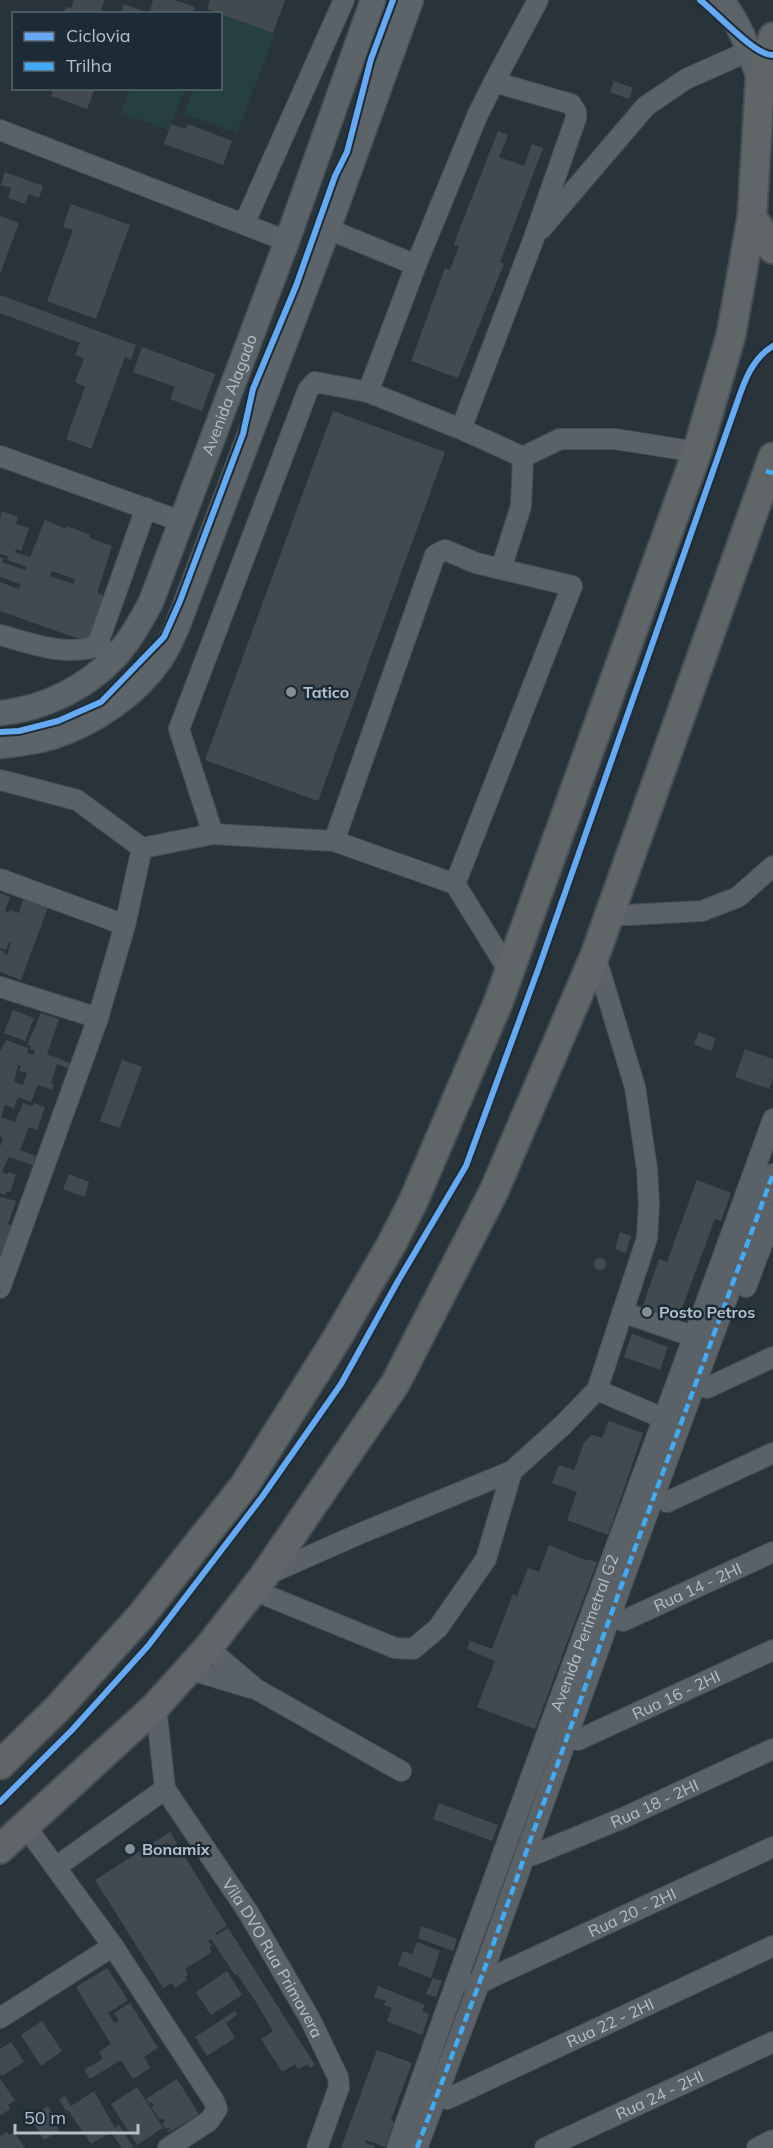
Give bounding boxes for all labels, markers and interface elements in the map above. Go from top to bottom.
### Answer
legend [12,12,222,90]
text: Ciclovia [66,24,131,47]
text: Trilha [66,54,112,77]
street label: Avenida Alagado [197,331,261,458]
place label: Tatico [303,682,349,702]
marker: Tatico [284,685,298,699]
place label: Posto Petros [659,1302,755,1322]
marker: Posto Petros [640,1305,654,1319]
street label: Avenida Perimetral G2 [546,1551,622,1714]
street label: Rua 14 - 2HI [650,1558,745,1616]
street label: Rua 16 - 2HI [629,1666,723,1724]
street label: Rua 18 - 2HI [608,1775,702,1832]
place label: Bonamix [142,1839,210,1859]
marker: Bonamix [123,1842,137,1856]
street label: Vila DVO Rua Primavera [218,1874,327,2041]
street label: Rua 20 - 2HI [585,1883,679,1941]
street label: Rua 22 - 2HI [563,1993,657,2052]
street label: Rua 24 - 2HI [612,2066,706,2124]
scale bar [15,2097,138,2135]
text: 50 m [24,2106,66,2129]

